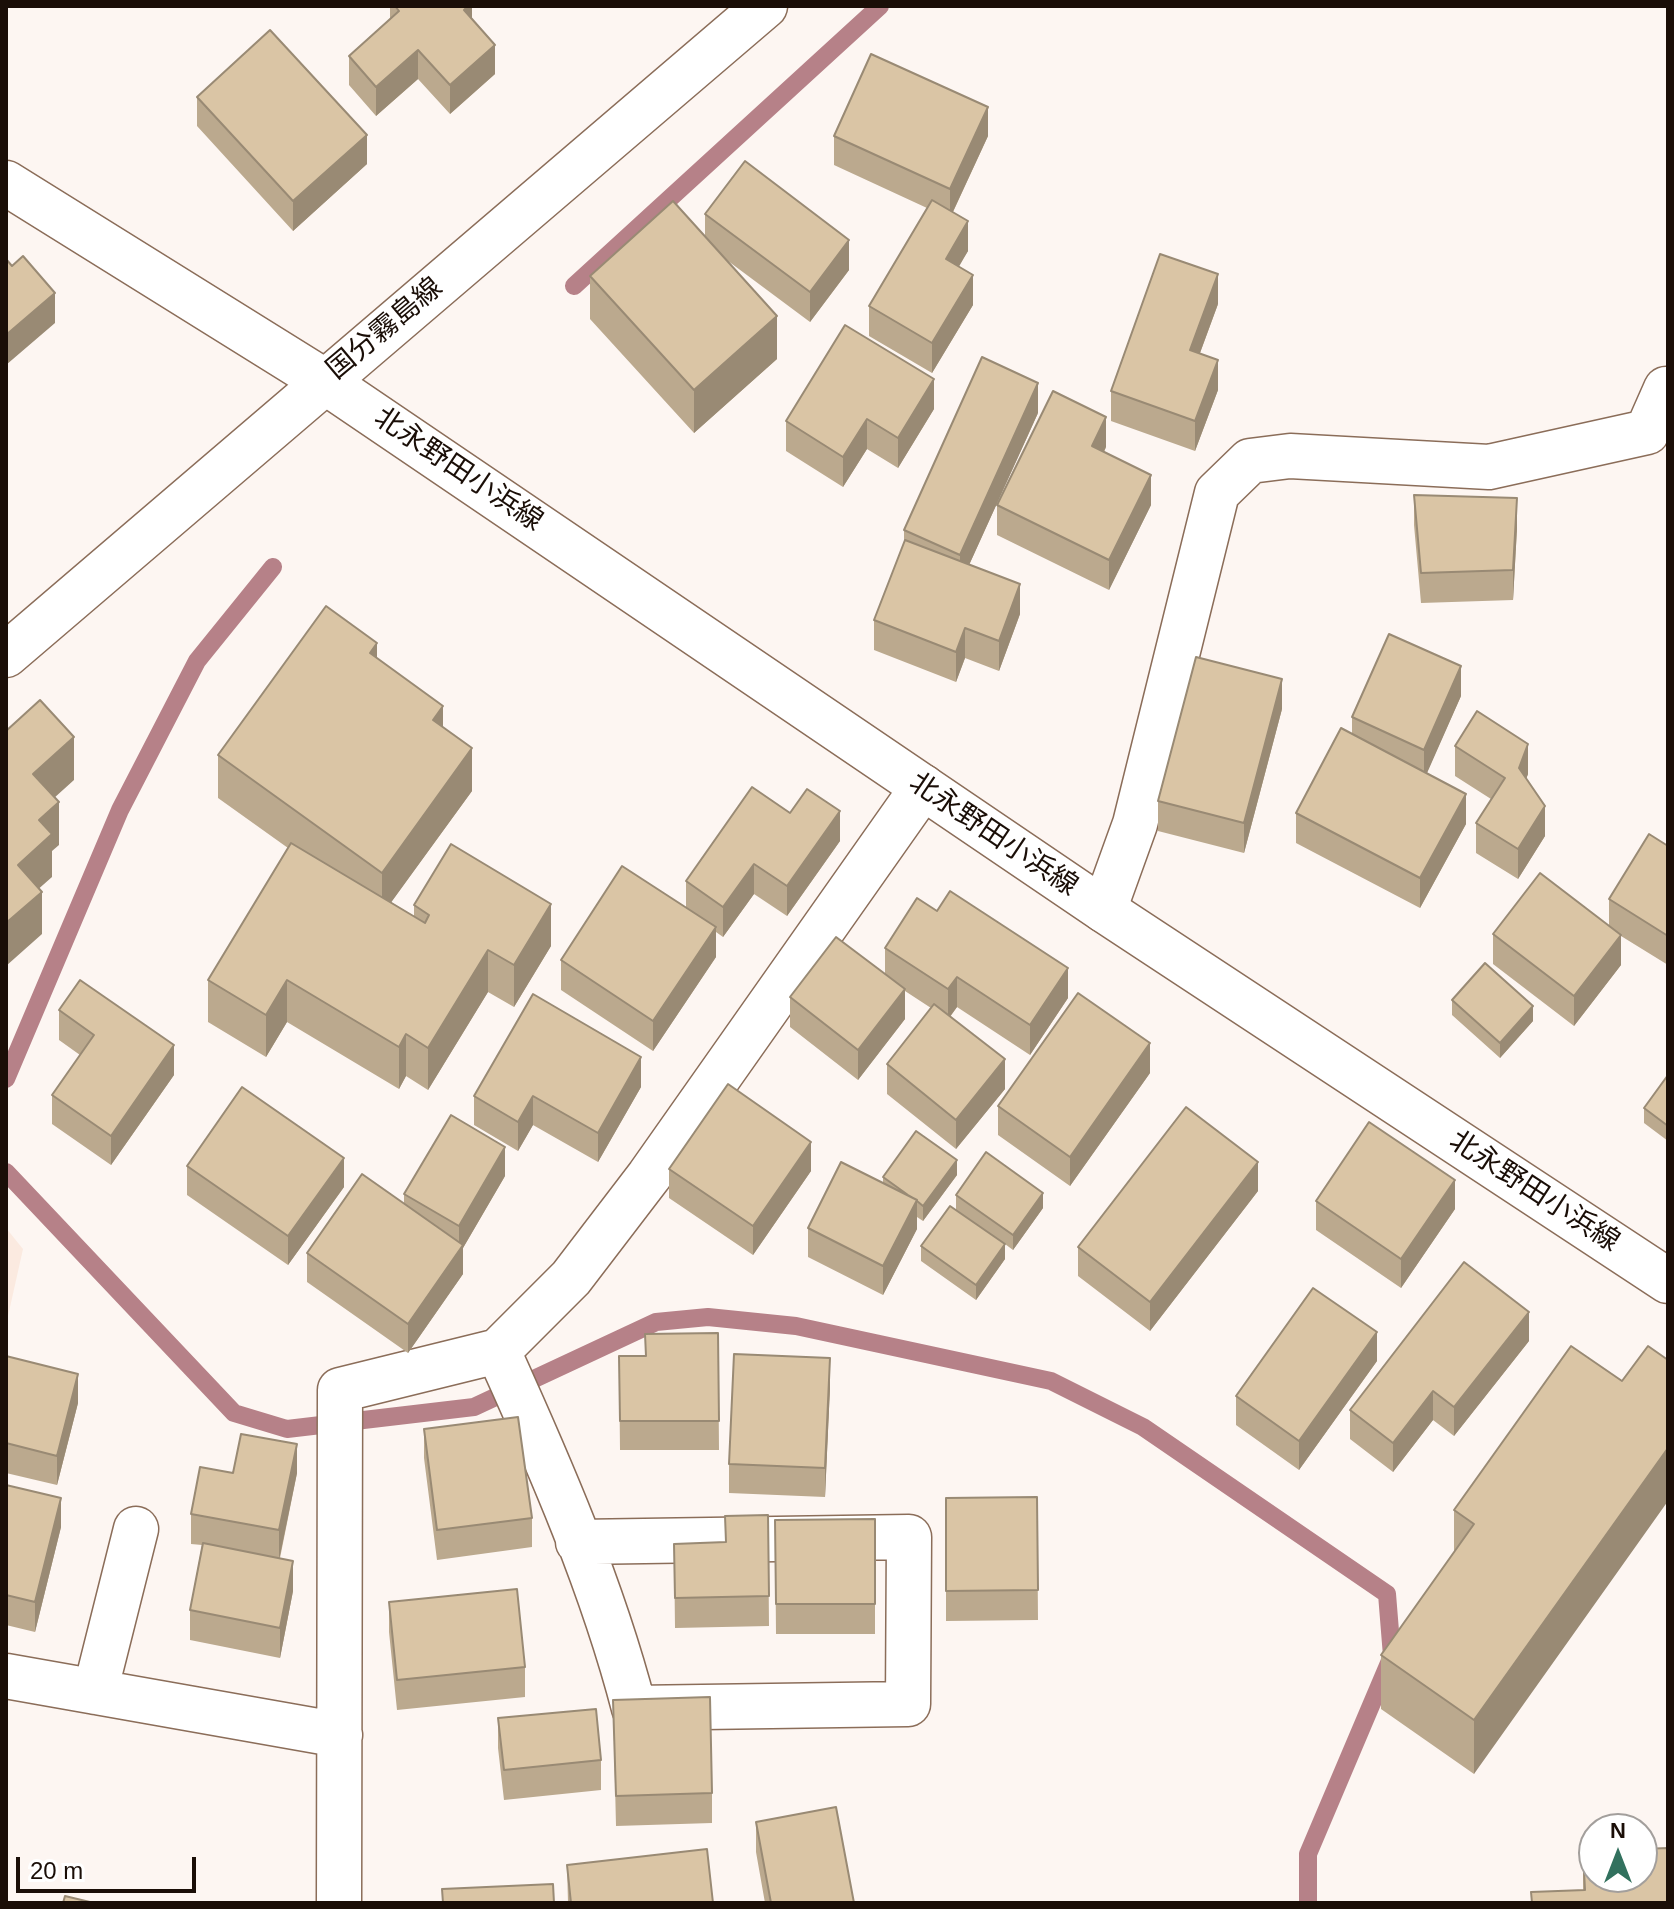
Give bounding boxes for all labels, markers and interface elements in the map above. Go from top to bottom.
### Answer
street label: 国分霧島線 [321,271,449,387]
street label: 北永野田小浜線 [367,401,549,539]
street label: 北永野田小浜線 [902,766,1084,904]
street label: 北永野田小浜線 [1443,1125,1625,1259]
north arrow [1578,1813,1658,1893]
text: N [1610,1818,1626,1843]
scale bar [20,1841,200,1891]
text: 20 m [30,1857,83,1884]

